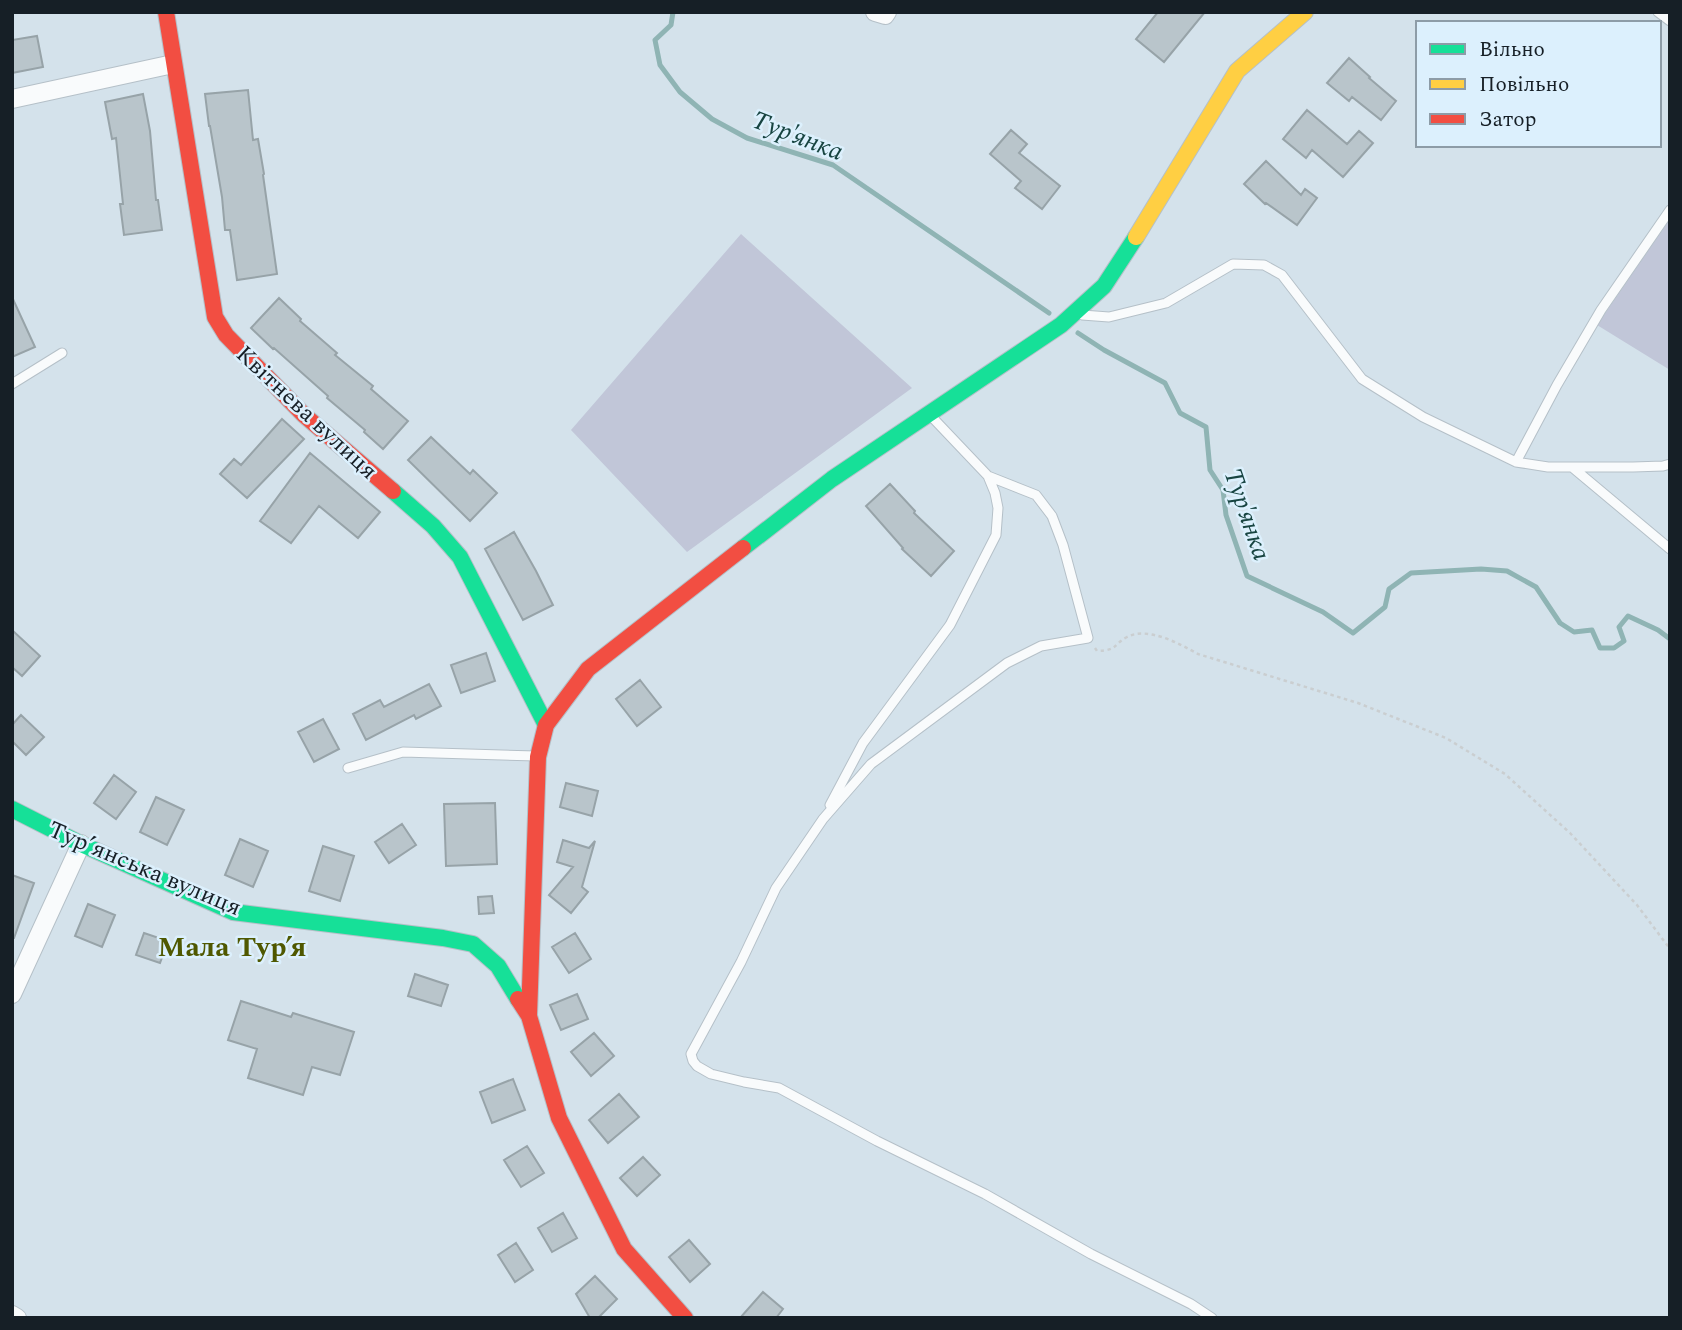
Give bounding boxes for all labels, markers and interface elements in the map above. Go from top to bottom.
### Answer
legend [1416,21,1661,147]
text: Вільно [1479,34,1545,66]
text: Повільно [1479,69,1569,101]
water label: Тур'янка [746,100,849,172]
text: Затор [1479,104,1536,136]
street label: Квітнева вулиця [227,337,385,488]
water label: Тур'янка [1213,463,1281,566]
street label: Турʼянська вулиця [42,812,247,926]
district label: Мала Тур’я [158,926,306,969]

